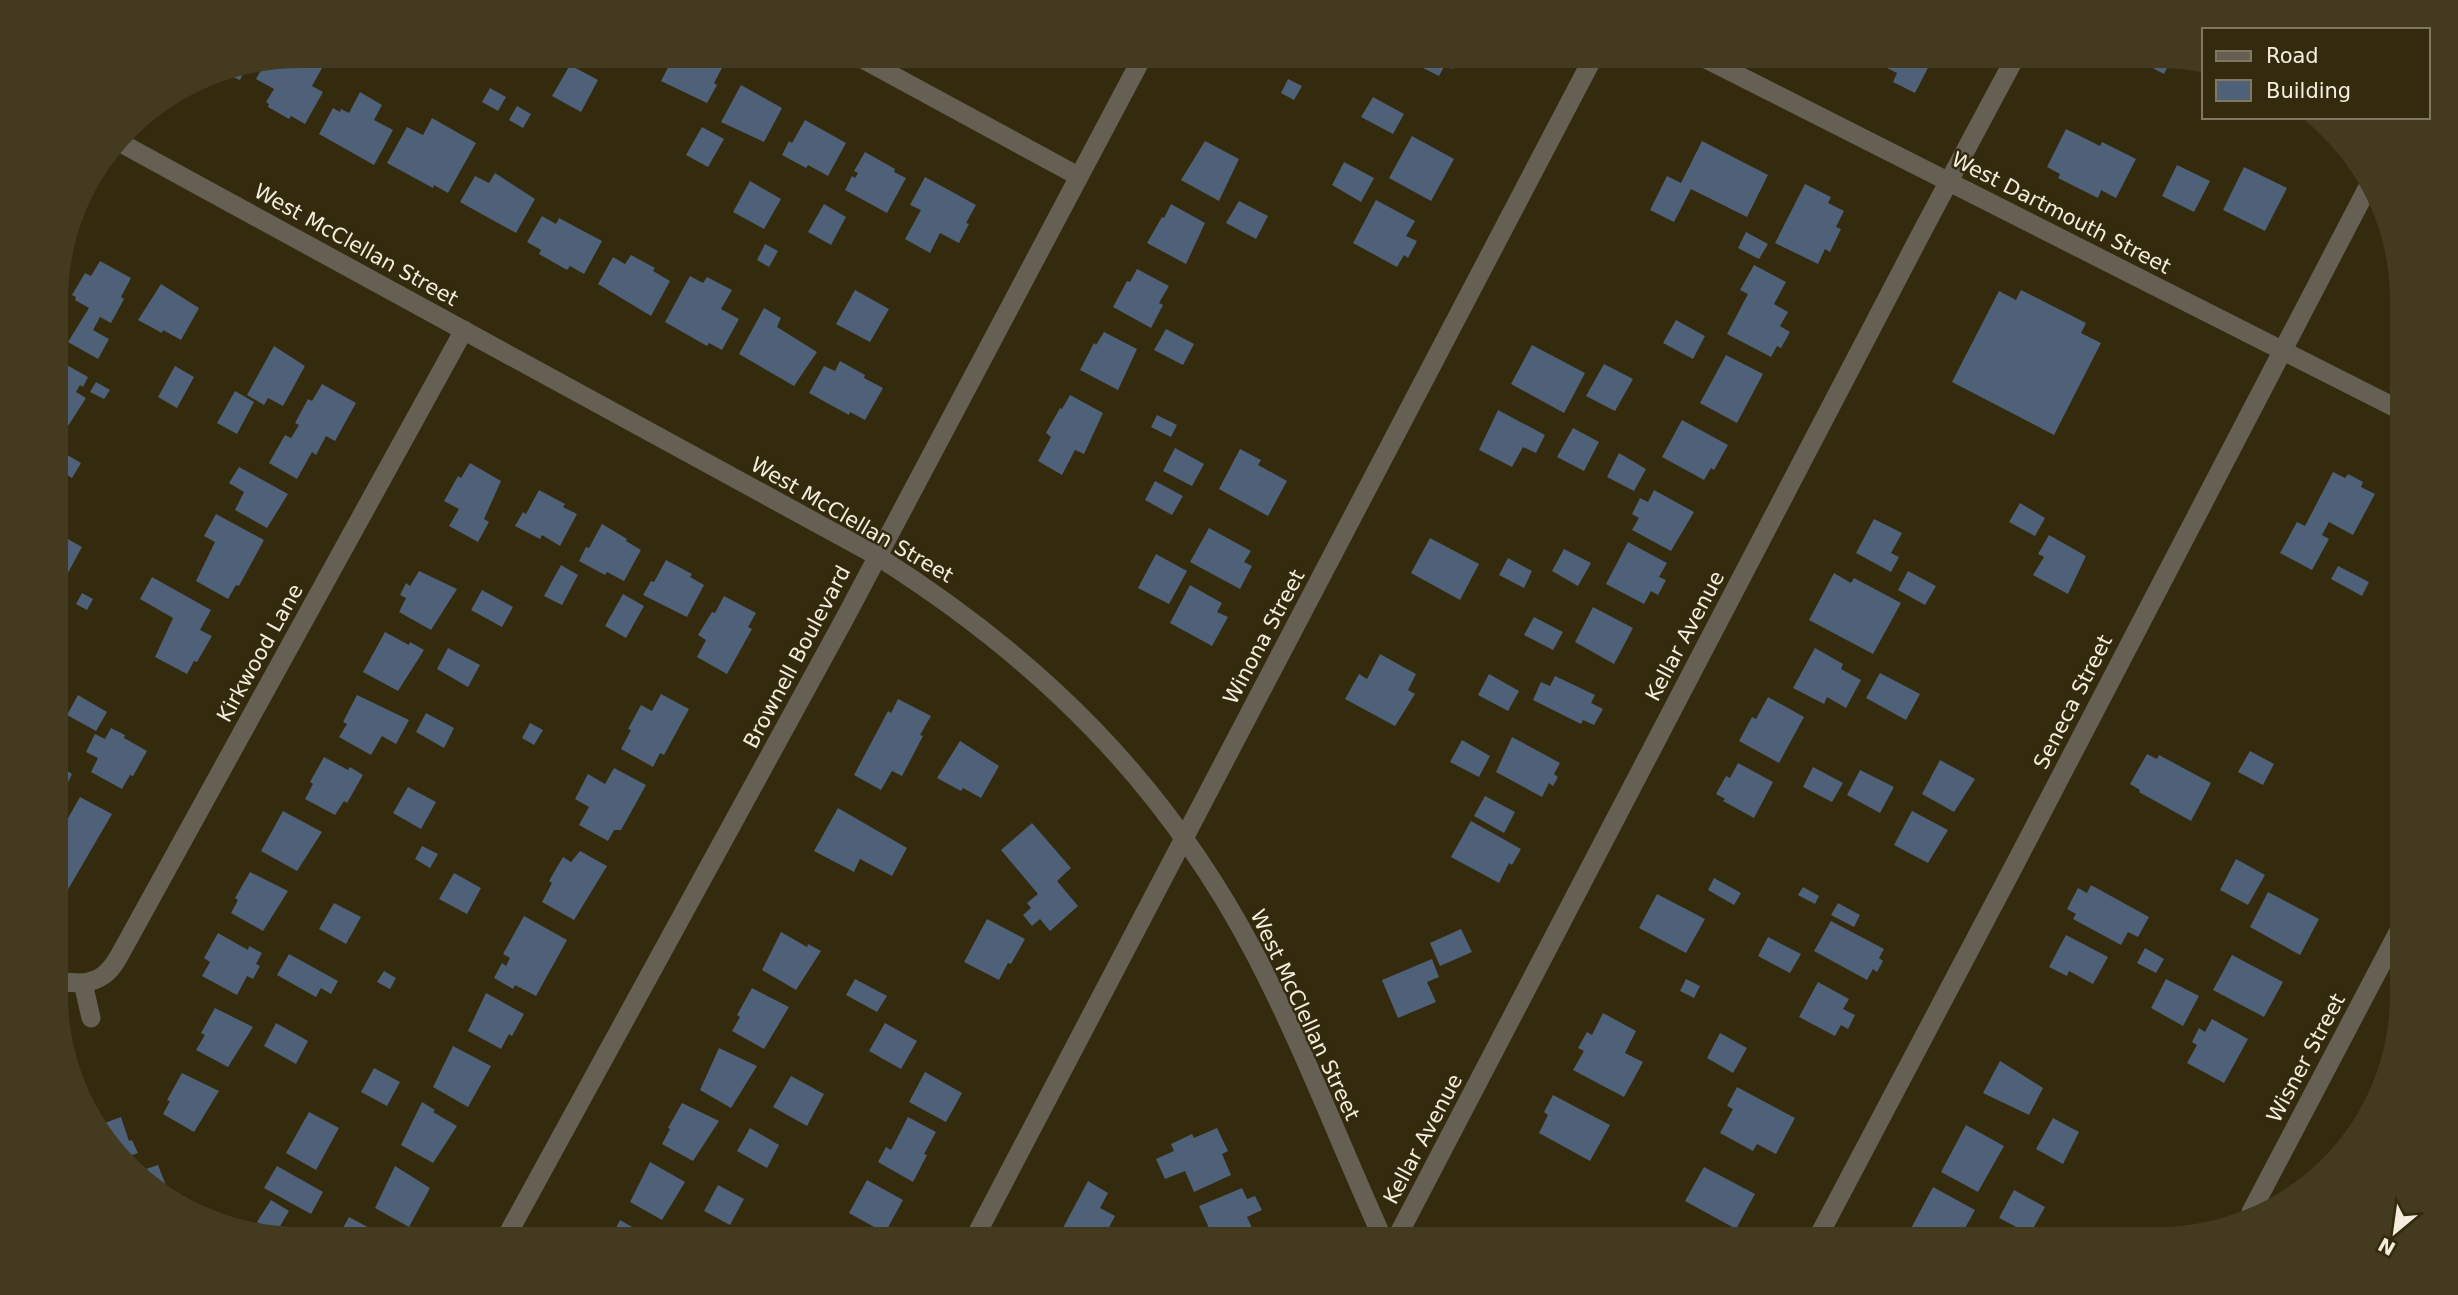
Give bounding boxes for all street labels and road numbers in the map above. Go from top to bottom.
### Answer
street label: West Dartmouth Street [1947,147,2175,279]
street label: West McClellan Street [250,179,462,311]
street label: West McClellan Street [747,452,957,588]
street label: Brownell Boulevard [739,562,855,752]
street label: Winona Street [1218,566,1310,708]
street label: Kellar Avenue [1641,567,1729,705]
street label: Kirkwood Lane [212,580,308,726]
street label: Seneca Street [2029,631,2117,773]
street label: West McClellan Street [1246,906,1364,1124]
street label: Wisner Street [2262,989,2350,1127]
street label: Kellar Avenue [1379,1070,1467,1208]

